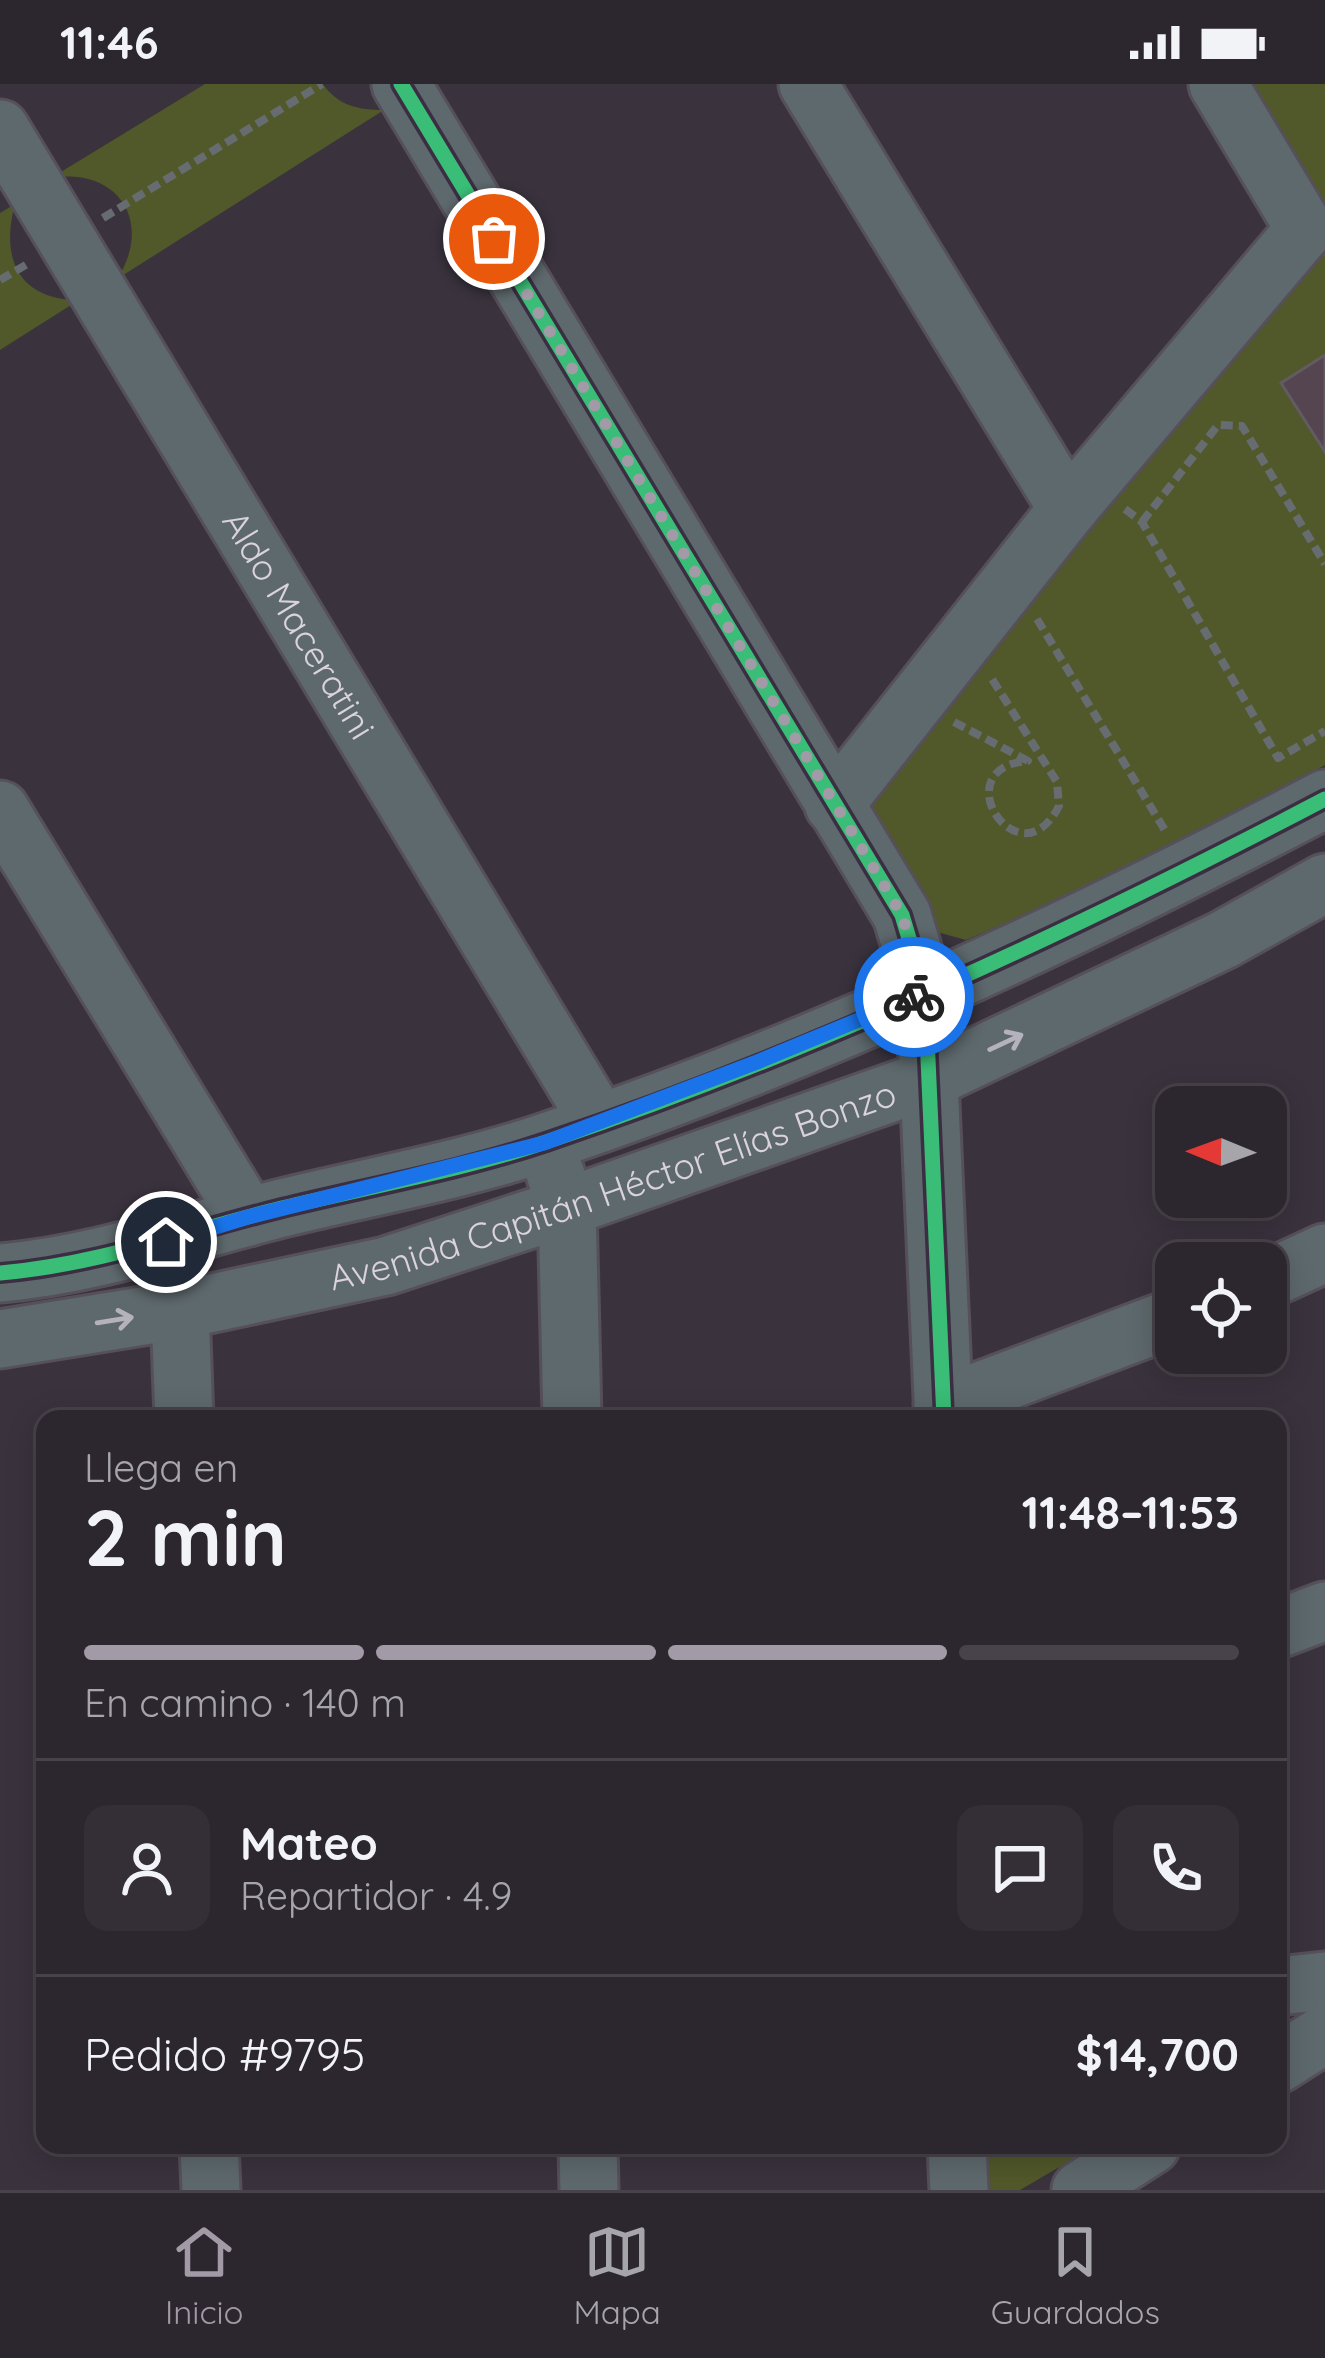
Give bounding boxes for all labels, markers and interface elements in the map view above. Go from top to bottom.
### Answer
text: 11:46 [60,14,159,70]
pin [443,188,545,290]
icon: bag [461,206,527,272]
street label: Aldo Maceratini [213,502,386,747]
courier [854,937,974,1057]
icon: bike [881,964,947,1030]
one-way arrow [987,1030,1023,1052]
street label: Avenida Capitán Héctor Elías Bonzo [325,1070,902,1300]
north arrow [1155,1086,1287,1218]
map controls [1155,1086,1287,1374]
pin [115,1191,217,1293]
icon: home [133,1209,199,1275]
button: locate [1155,1242,1287,1374]
one-way arrow [95,1308,134,1331]
text: Llega en [84,1443,238,1492]
text: 11:48–11:53 [1022,1484,1239,1540]
text: 2 min [84,1488,287,1586]
text: En camino · 140 m [84,1678,406,1727]
button: person [84,1805,210,1931]
button: chat [957,1805,1083,1931]
button: phone [1113,1805,1239,1931]
text: Mateo [240,1815,378,1871]
text: Repartidor · 4.9 [240,1871,512,1920]
text: Pedido #9795 [84,2026,365,2082]
text: $14,700 [1076,2026,1239,2082]
tab: Inicio [165,2219,244,2332]
tab: Mapa [574,2219,661,2332]
tab: Guardados [991,2219,1160,2332]

